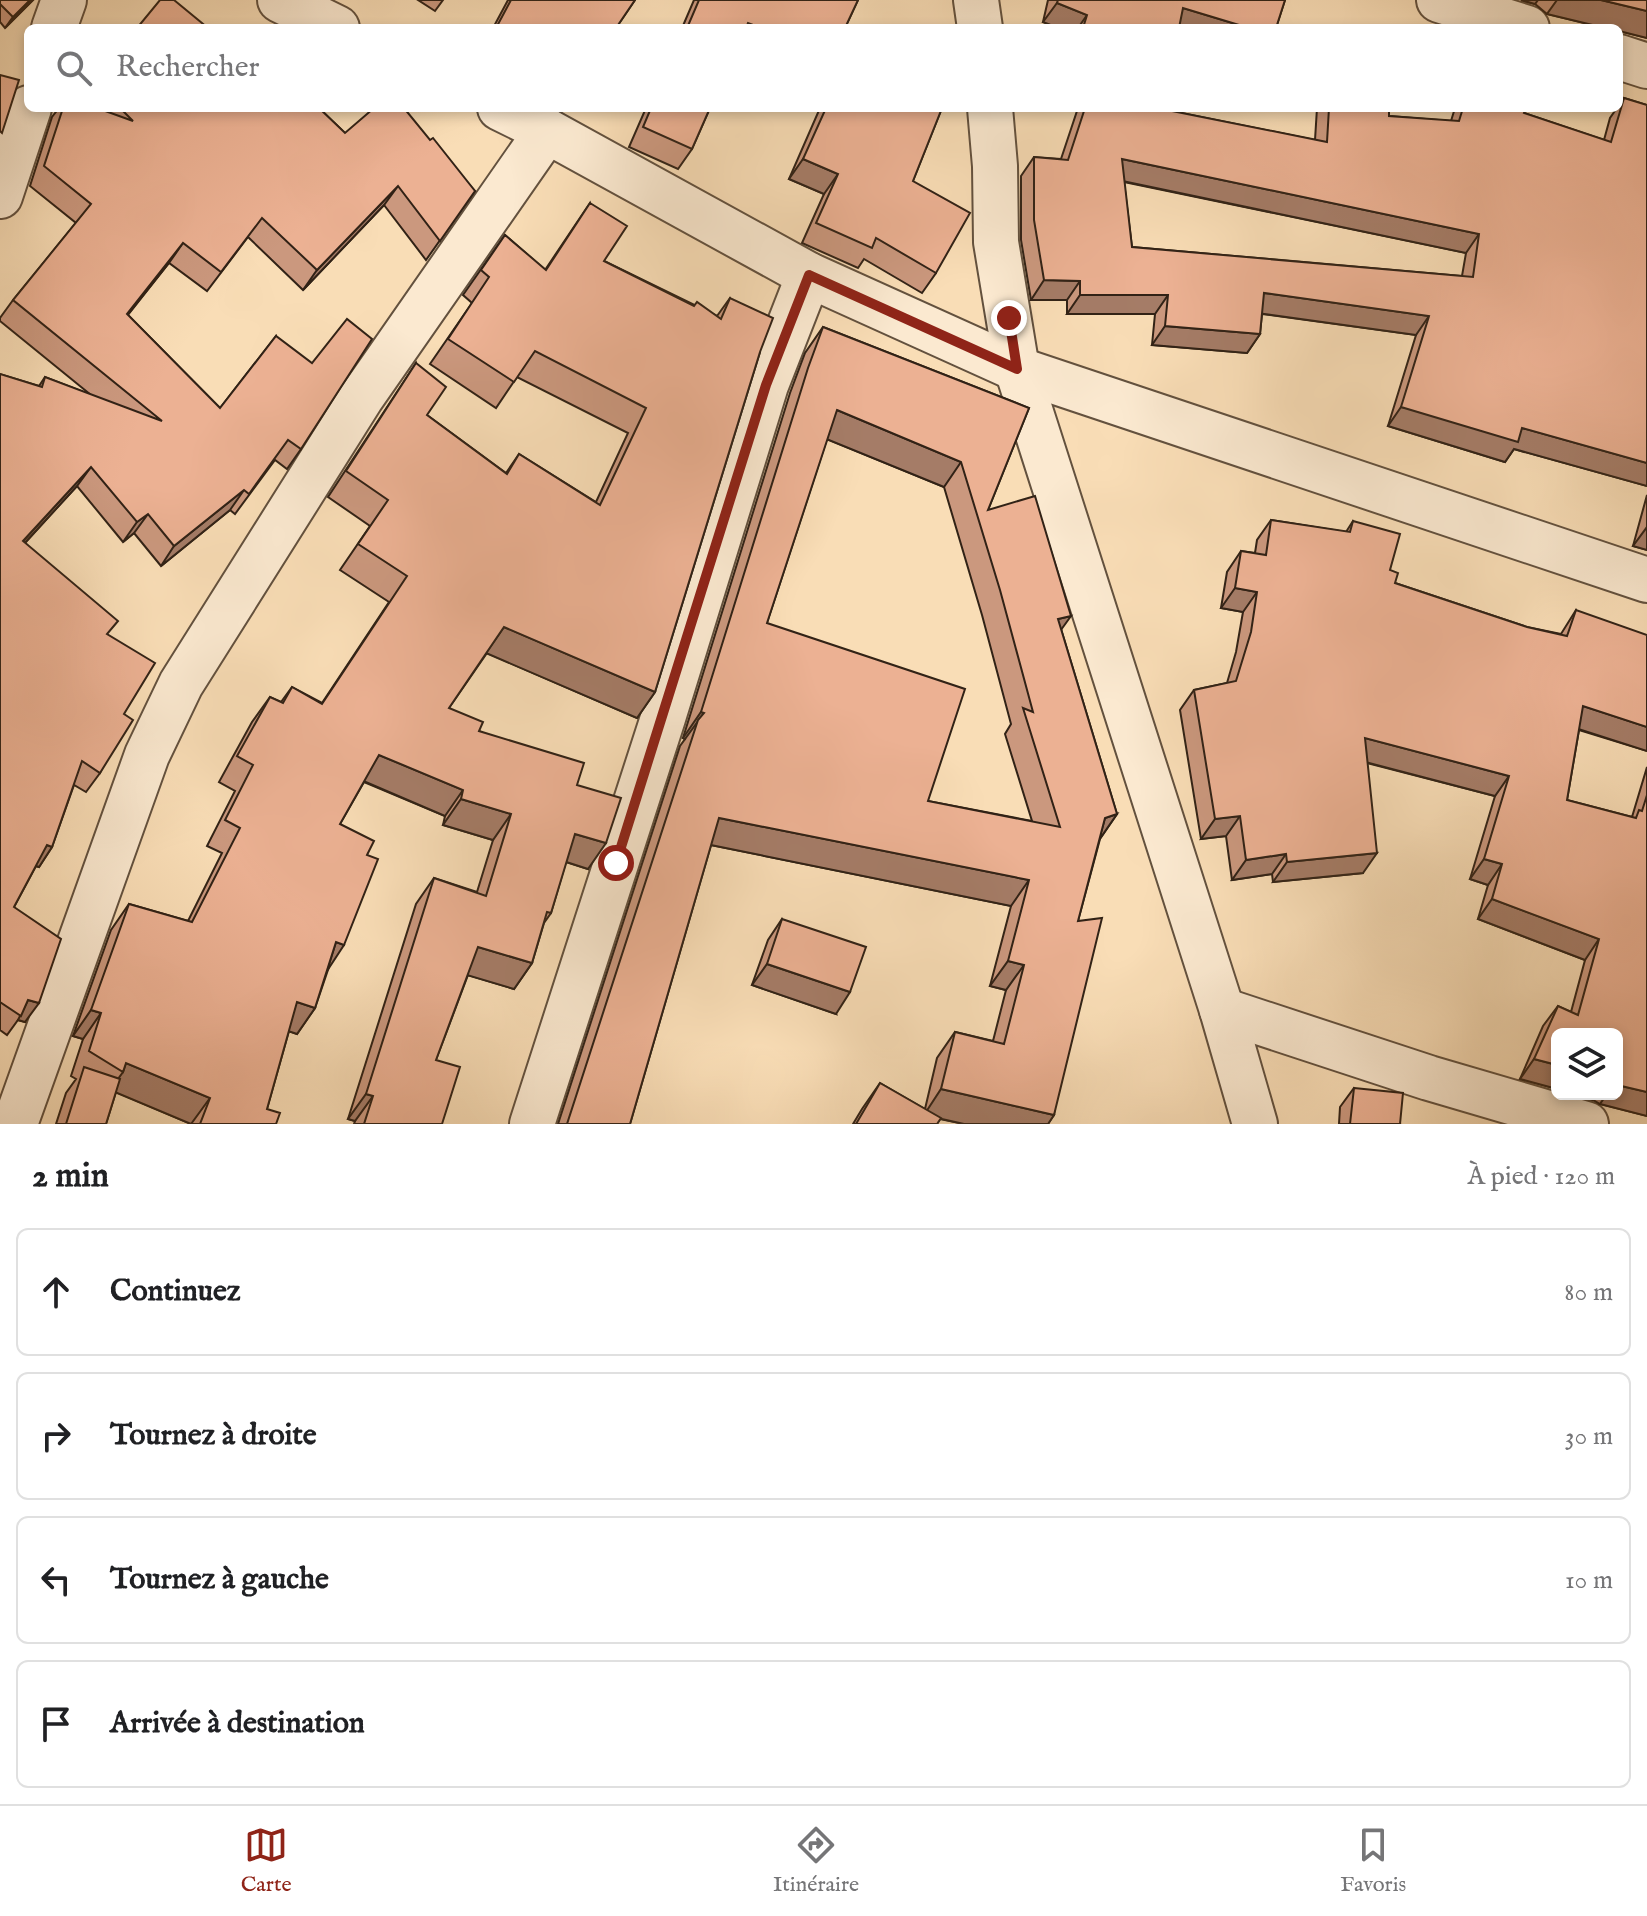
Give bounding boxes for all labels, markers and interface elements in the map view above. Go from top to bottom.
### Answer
search box [24,24,1623,112]
icon: search [52,46,96,90]
text: Rechercher [116,49,260,87]
route end [991,300,1027,336]
route start [598,845,634,881]
map controls [1551,1028,1623,1100]
button: layers [1551,1028,1623,1100]
text: 2 min [32,1155,109,1198]
text: À pied · 120 m [1468,1160,1615,1193]
icon: ahead [34,1270,78,1314]
text: Continuez [110,1273,241,1311]
text: 80 m [1564,1276,1613,1309]
icon: right [34,1414,78,1458]
text: Tournez à droite [110,1417,317,1455]
text: 30 m [1565,1420,1613,1453]
icon: left [34,1558,78,1602]
text: Tournez à gauche [110,1561,329,1599]
text: 10 m [1565,1564,1613,1597]
icon: arrive [34,1702,78,1746]
text: Arrivée à destination [110,1705,365,1743]
tab: Carte [241,1823,292,1899]
tab: Itinéraire [773,1823,859,1899]
tab: Favoris [1340,1823,1406,1899]

